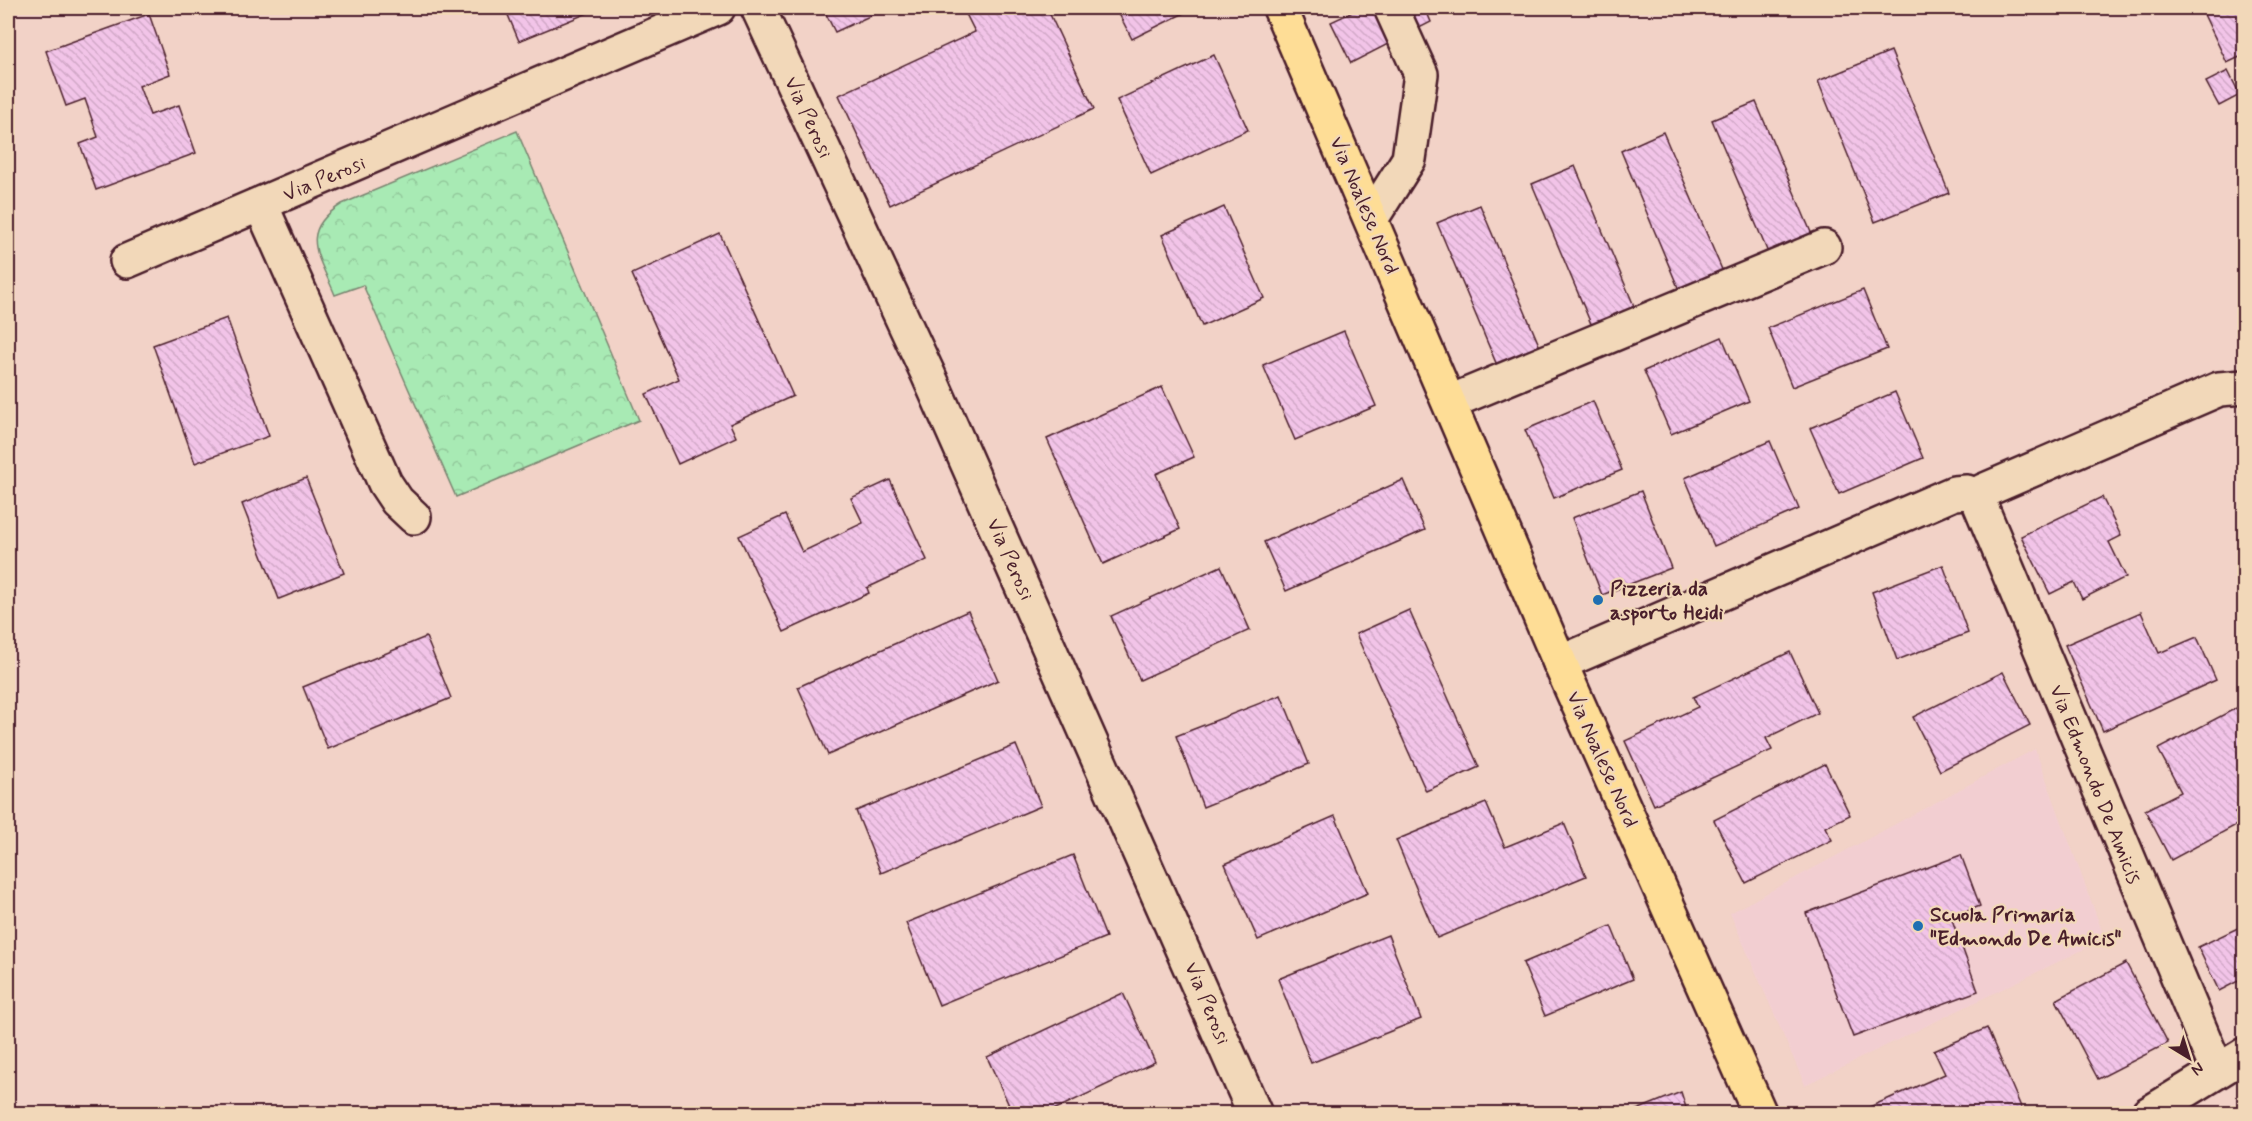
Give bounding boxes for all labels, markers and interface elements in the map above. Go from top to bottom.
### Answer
street label: Via Perosi [777,72,839,163]
street label: Via Noalese Nord [1322,132,1406,279]
street label: Via Perosi [279,149,370,209]
street label: Via Perosi [980,514,1041,605]
place label: Pizzeria da asporto Heidi [1610,575,1724,627]
marker: Pizzeria da asporto Heidi [1591,593,1605,607]
street label: Via Edmondo De Amicis [2042,681,2148,888]
street label: Via Noalese Nord [1559,686,1645,832]
place label: Scuola Primaria "Edmondo De Amicis" [1930,901,2121,953]
marker: Scuola Primaria "Edmondo De Amicis" [1911,919,1925,933]
street label: Via Perosi [1177,958,1237,1049]
north arrow [2159,1028,2219,1088]
text: N [2187,1057,2208,1080]

